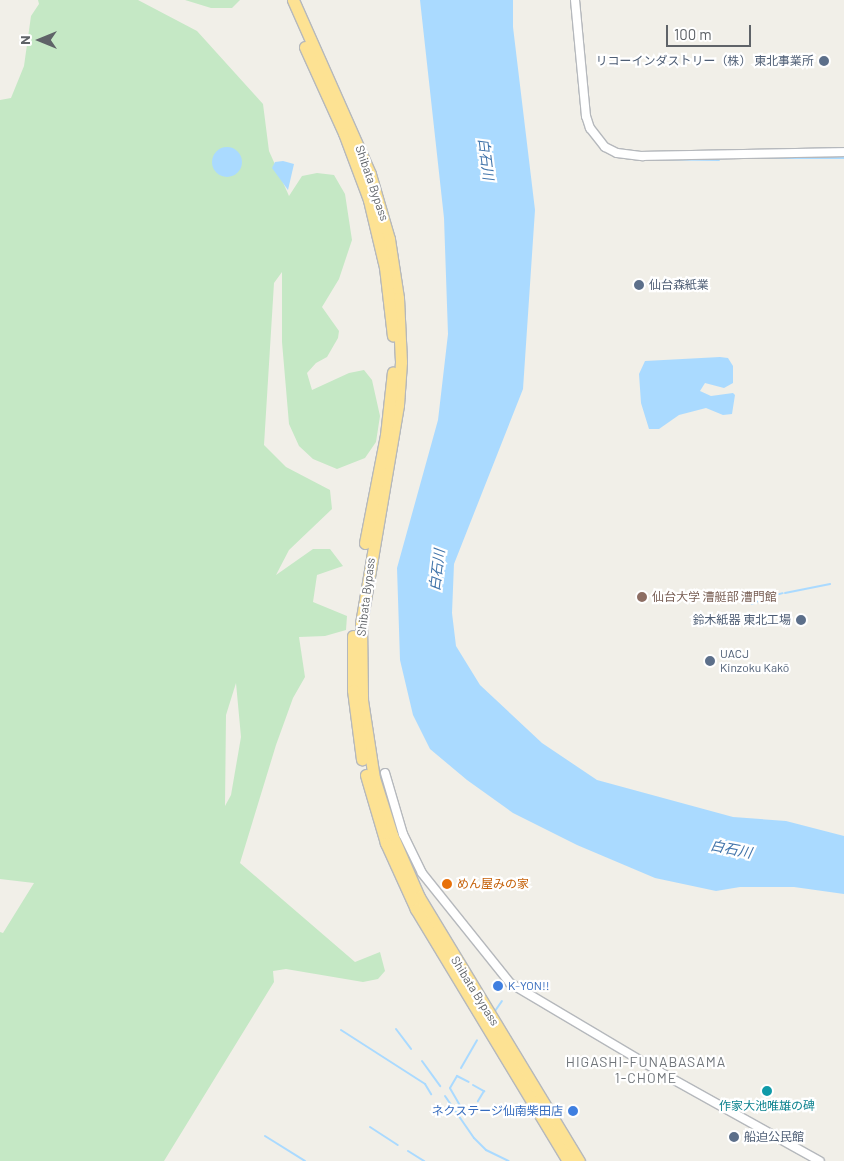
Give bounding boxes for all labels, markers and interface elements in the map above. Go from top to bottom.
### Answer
north arrow [15,15,65,65]
scale bar [669,15,754,47]
text: 100 m [674,25,712,43]
text: N [16,35,33,45]
place label: リコーインダストリー（株） 東北事業所 [596,54,814,68]
marker: リコーインダストリー（株） 東北事業所 [818,55,830,67]
water label: 白石川 [475,137,497,181]
street label: Shibata Bypass [352,143,392,223]
place label: 仙台森紙業 [649,278,709,292]
marker: 仙台森紙業 [633,279,645,291]
water label: 白石川 [426,548,448,592]
street label: Shibata Bypass [354,557,378,637]
place label: 仙台大学 漕艇部 漕門館 [652,590,777,604]
marker: 仙台大学 漕艇部 漕門館 [636,591,648,603]
place label: 鈴木紙器 東北工場 [693,613,791,627]
marker: 鈴木紙器 東北工場 [795,614,807,626]
place label: UACJ Kinzoku Kakō [720,647,789,675]
marker: UACJ Kinzoku Kakō [704,655,716,667]
water label: 白石川 [709,837,753,861]
place label: めん屋みの家 [457,877,529,891]
marker: めん屋みの家 [441,878,453,890]
street label: Shibata Bypass [448,954,502,1028]
place label: K-YON!! [508,979,550,993]
marker: K-YON!! [492,980,504,992]
district label: HIGASHI-FUNABASAMA 1-CHOME [564,1054,728,1086]
marker: 作家大池唯雄の碑 [761,1085,773,1097]
place label: 作家大池唯雄の碑 [719,1099,815,1113]
place label: ネクステージ仙南柴田店 [431,1104,563,1118]
marker: ネクステージ仙南柴田店 [567,1105,579,1117]
place label: 船迫公民館 [744,1130,804,1144]
marker: 船迫公民館 [728,1131,740,1143]

